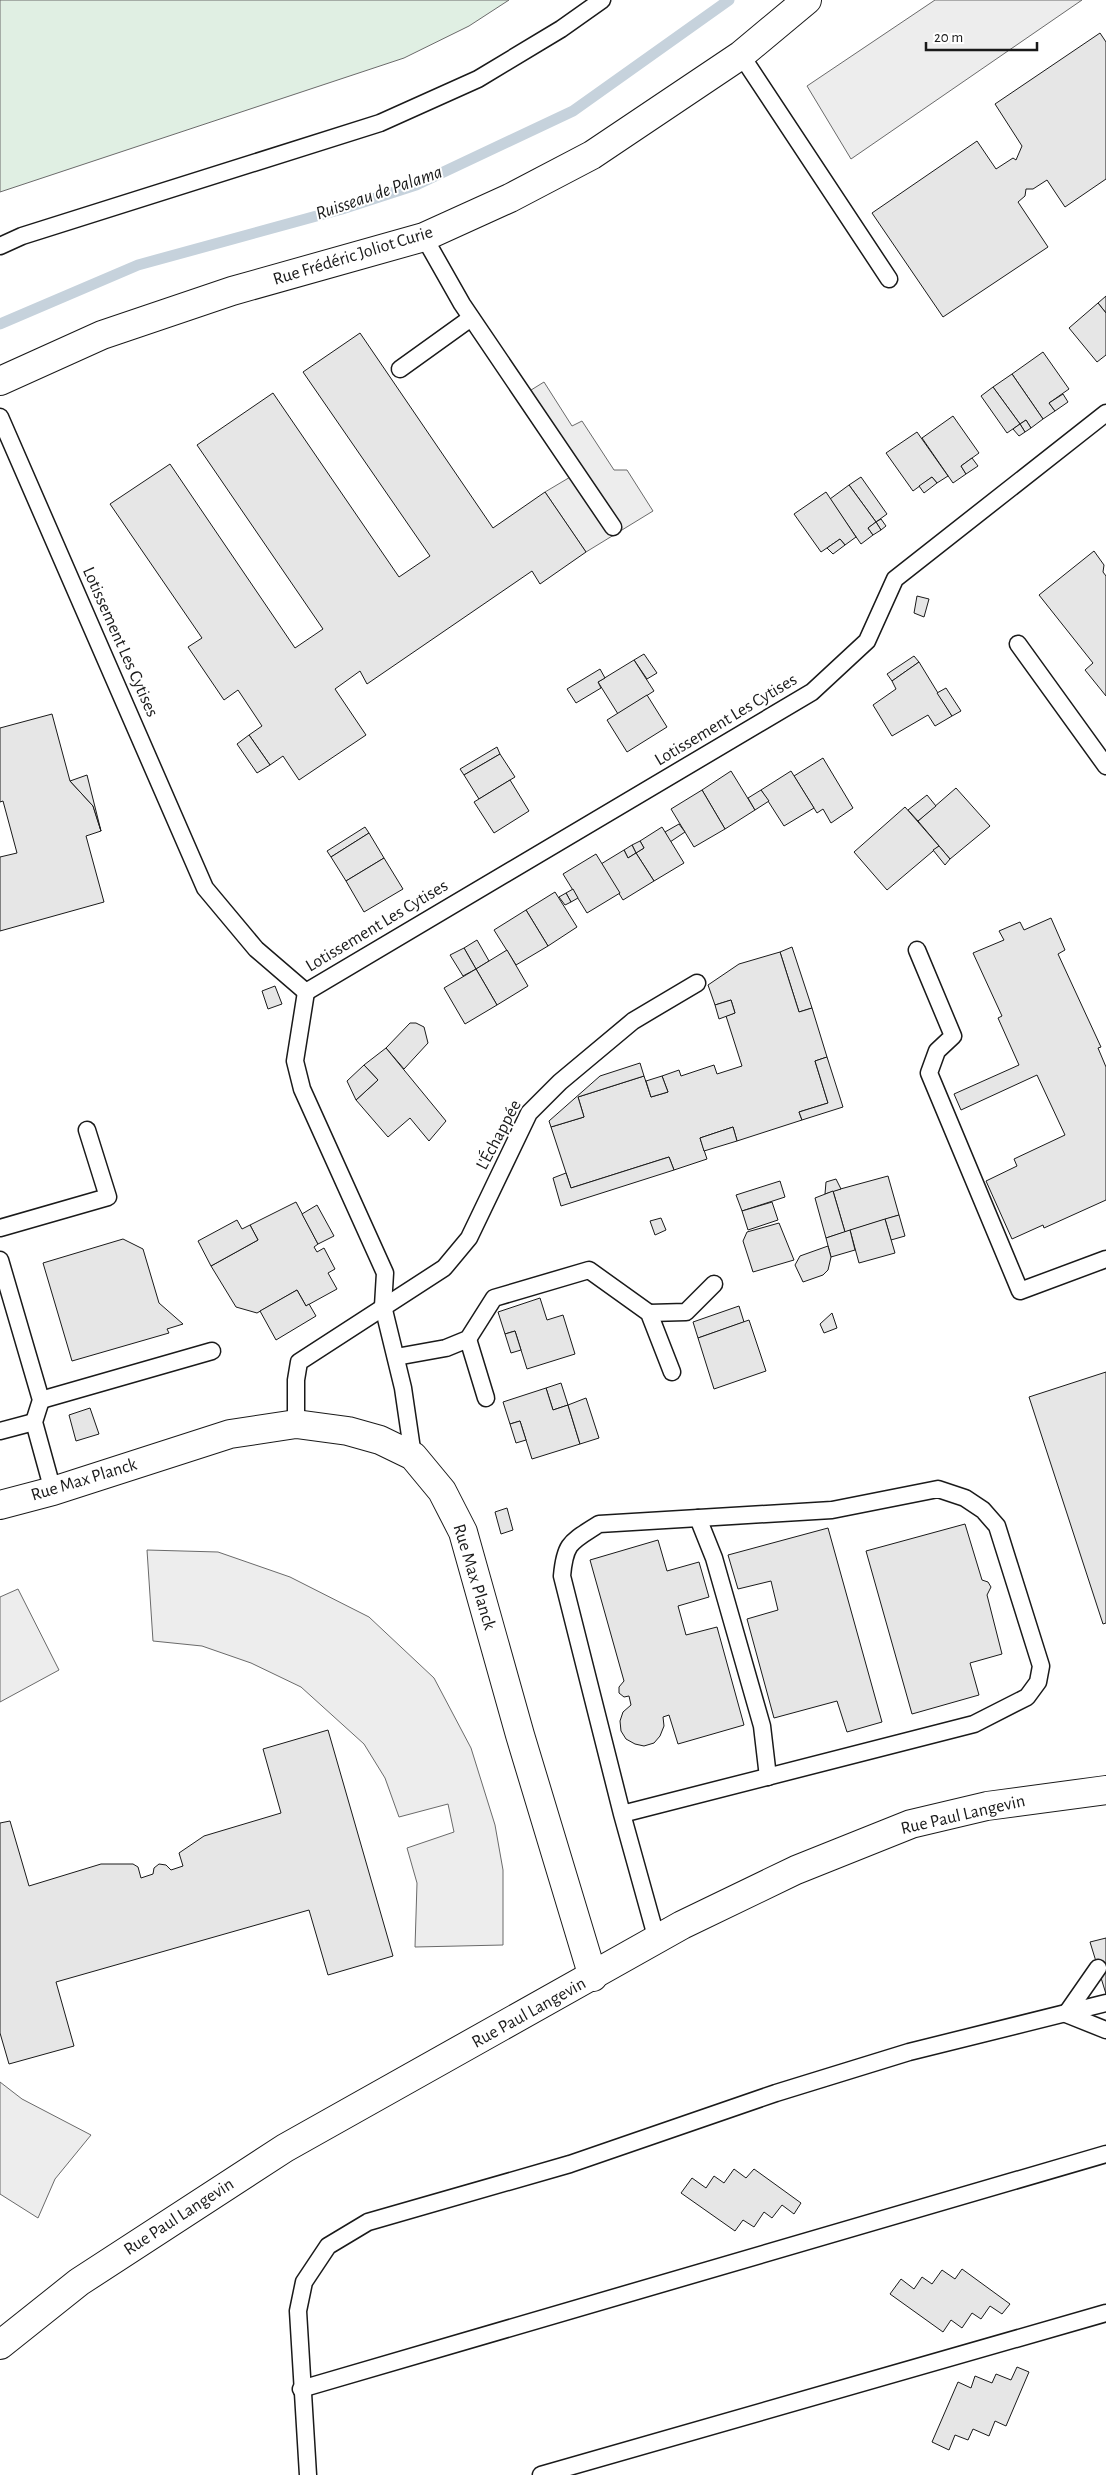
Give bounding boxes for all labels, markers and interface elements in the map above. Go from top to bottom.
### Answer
scale bar [926,20,1037,52]
text: 20 m [934,30,963,45]
water label: Ruisseau de Palama [313,162,445,224]
street label: Rue Frédéric Joliot Curie [271,223,435,289]
street label: Lotissement Les Cytises [79,564,161,720]
street label: Lotissement Les Cytises [652,671,800,769]
street label: Lotissement Les Cytises [303,877,451,975]
street label: L'Échappée [470,1096,525,1173]
street label: Rue Max Planck [29,1455,140,1505]
street label: Rue Max Planck [449,1522,499,1633]
street label: Rue Paul Langevin [899,1792,1027,1838]
street label: Rue Paul Langevin [469,1974,589,2052]
street label: Rue Paul Langevin [121,2175,237,2259]

